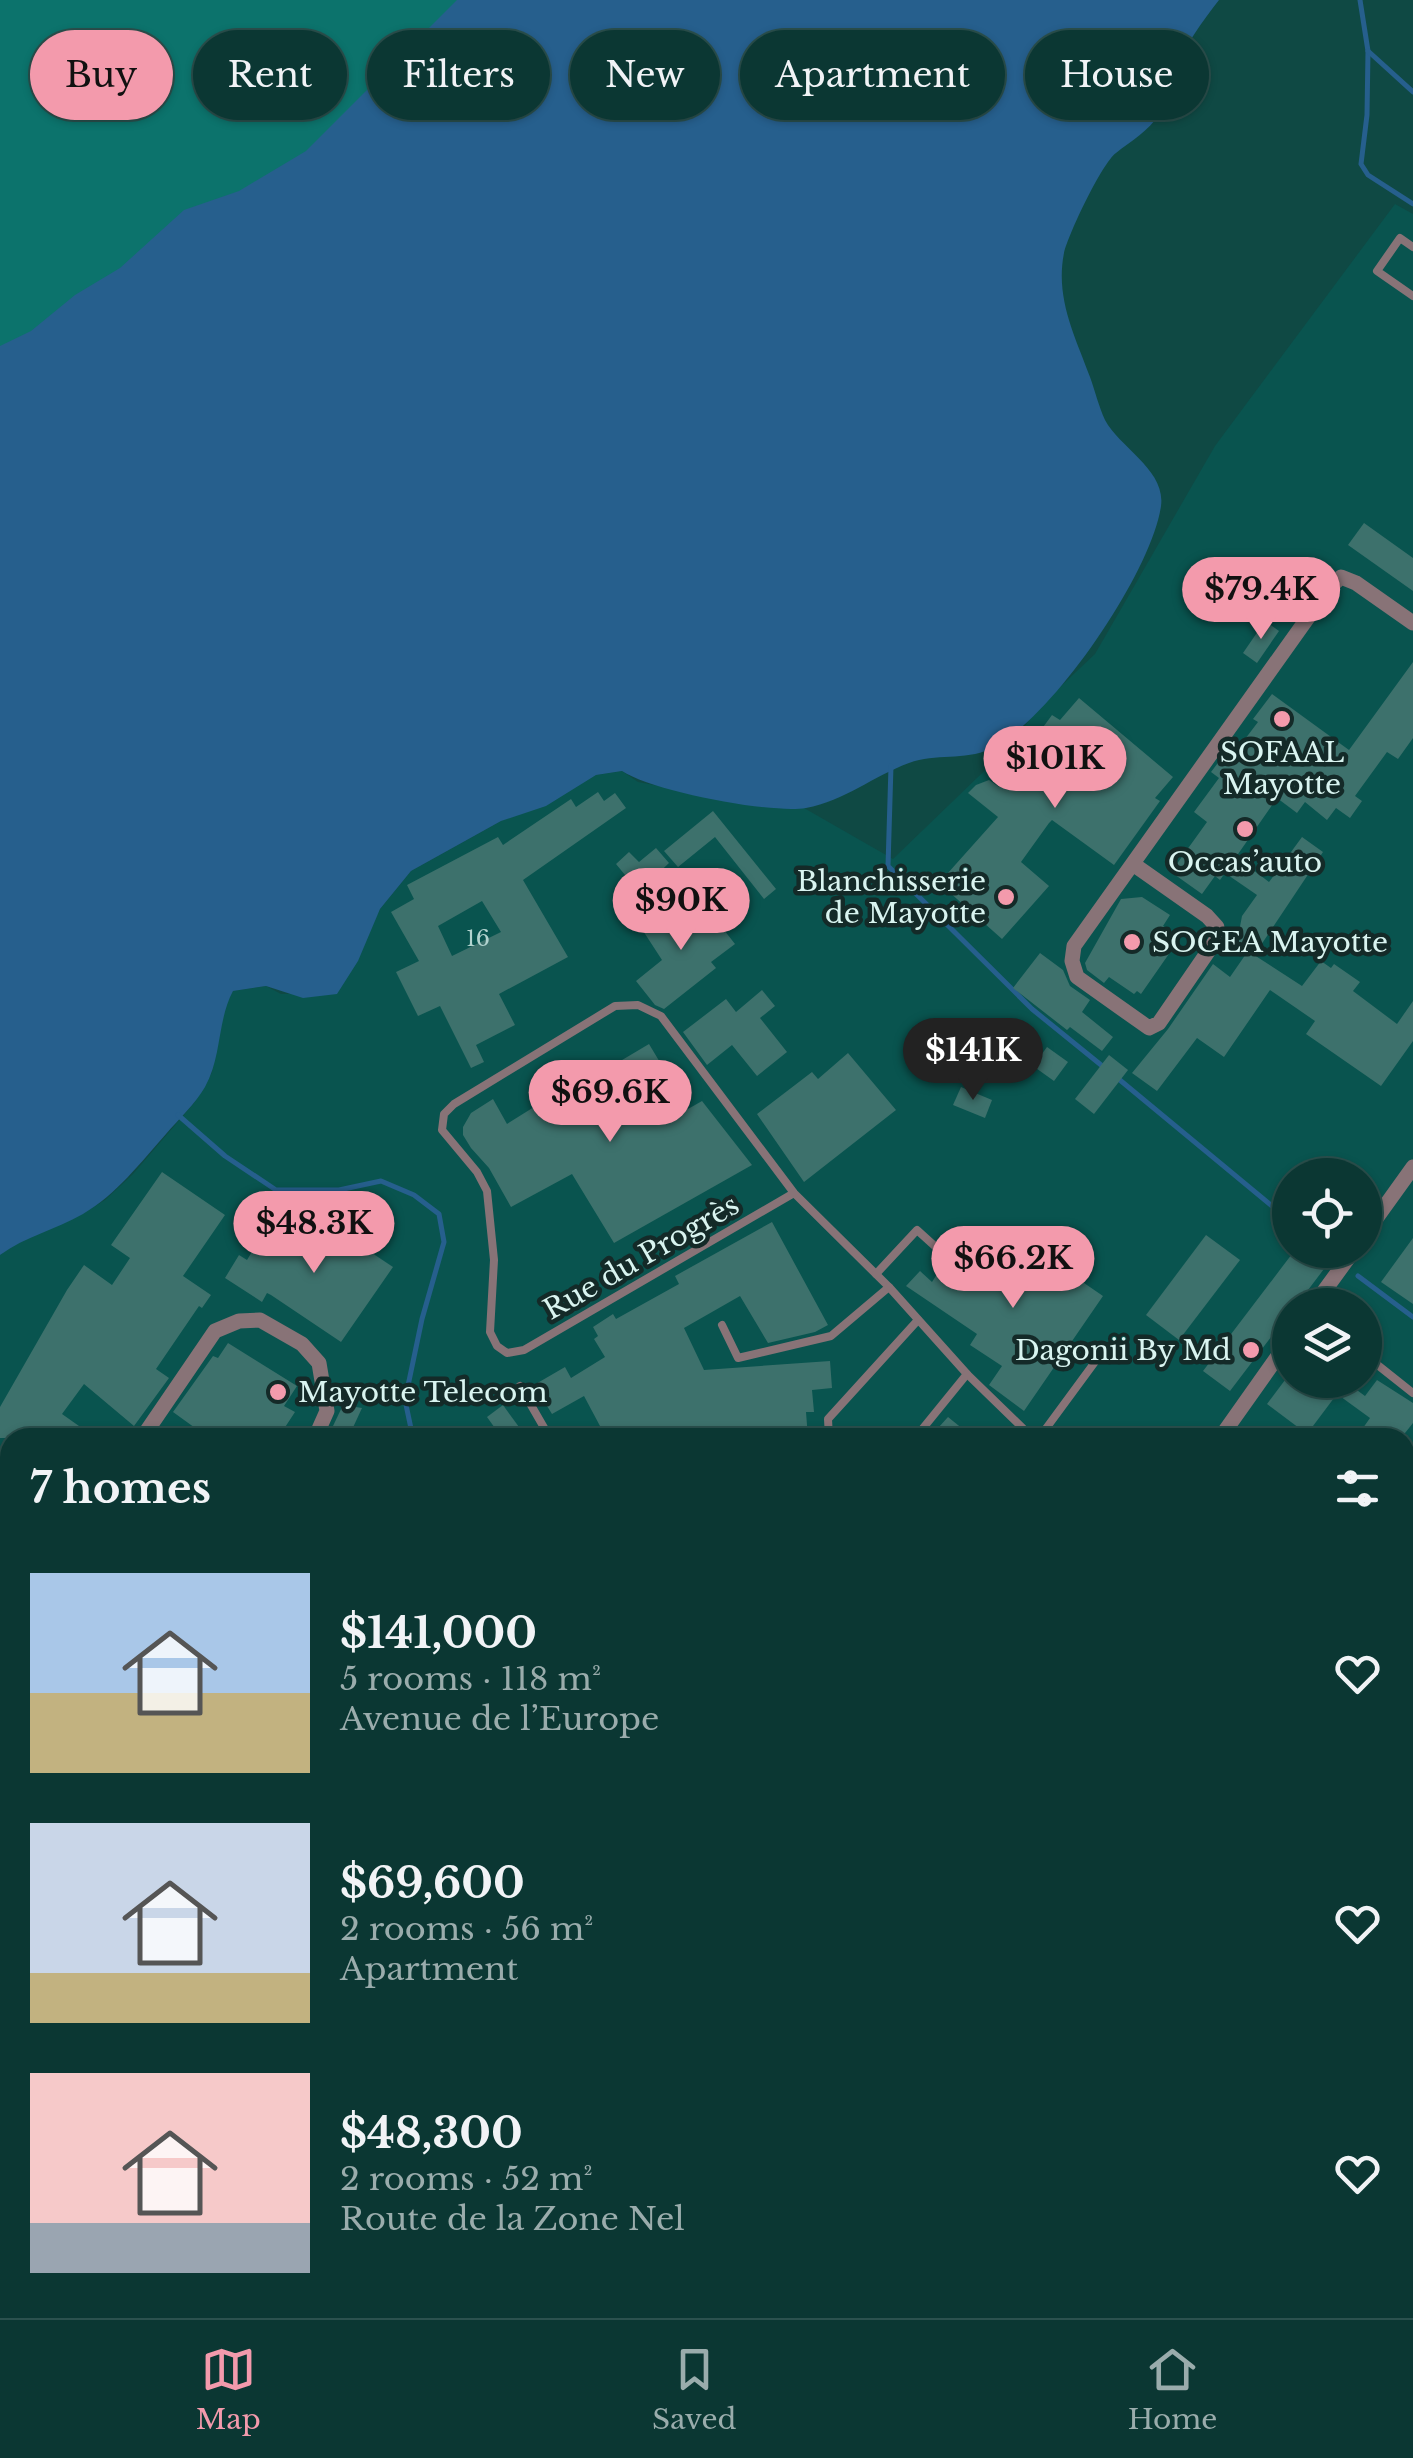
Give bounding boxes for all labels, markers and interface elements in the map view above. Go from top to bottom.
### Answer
chip: Buy [30,30,173,120]
chip: Rent [193,30,347,120]
chip: Filters [367,30,550,120]
chip: New [570,30,720,120]
chip: Apartment [740,30,1005,120]
chip: House [1025,30,1209,120]
pin: $79.4K [1180,557,1342,642]
text: $79.4K [1204,569,1318,609]
marker: SOFAAL Mayotte [1271,708,1293,730]
pin: $101K [985,726,1125,811]
place label: SOFAAL Mayotte [1220,735,1344,802]
text: $101K [1006,738,1104,778]
marker: Occas’auto [1234,818,1256,840]
place label: Occas’auto [1168,845,1322,880]
place label: Blanchisserie de Mayotte [796,864,986,931]
pin: $90K [622,868,740,953]
text: $90K [635,880,727,920]
marker: Blanchisserie de Mayotte [995,886,1017,908]
house number: 16 [466,925,490,952]
place label: SOGEA Mayotte [1152,925,1388,960]
marker: SOGEA Mayotte [1121,931,1143,953]
pin: $141K [903,1018,1043,1103]
text: $141K [925,1030,1021,1070]
pin: $69.6K [529,1060,691,1145]
text: $69.6K [551,1072,669,1112]
map controls [1272,1158,1382,1398]
button: locate [1272,1158,1382,1268]
street label: Rue du Progrès [537,1187,745,1328]
pin: $48.3K [233,1191,395,1276]
text: $48.3K [255,1203,373,1243]
pin: $66.2K [932,1226,1094,1311]
text: $66.2K [953,1238,1073,1278]
button: layers [1272,1288,1382,1398]
place label: Dagonii By Md [1015,1333,1231,1368]
marker: Dagonii By Md [1240,1339,1262,1361]
place label: Mayotte Telecom [298,1375,547,1410]
marker: Mayotte Telecom [267,1381,289,1403]
icon: filters [1330,1461,1385,1516]
text: 7 homes [30,1462,211,1514]
text: $141,000 [340,1607,537,1659]
icon: home [110,1613,230,1733]
icon: heart [1330,1646,1385,1701]
text: 5 rooms · 118 m² [340,1659,601,1699]
text: Avenue de l’Europe [340,1699,659,1739]
text: $69,600 [340,1857,525,1909]
icon: home [110,1863,230,1983]
icon: heart [1330,1896,1385,1951]
text: 2 rooms · 56 m² [340,1909,593,1949]
text: Apartment [340,1949,518,1989]
text: $48,300 [340,2107,523,2159]
icon: home [110,2113,230,2233]
icon: heart [1330,2146,1385,2201]
text: 2 rooms · 52 m² [340,2159,593,2199]
text: Route de la Zone Nel [340,2199,685,2239]
tab: Map [196,2342,261,2437]
tab: Saved [652,2342,736,2437]
tab: Home [1128,2342,1217,2437]

